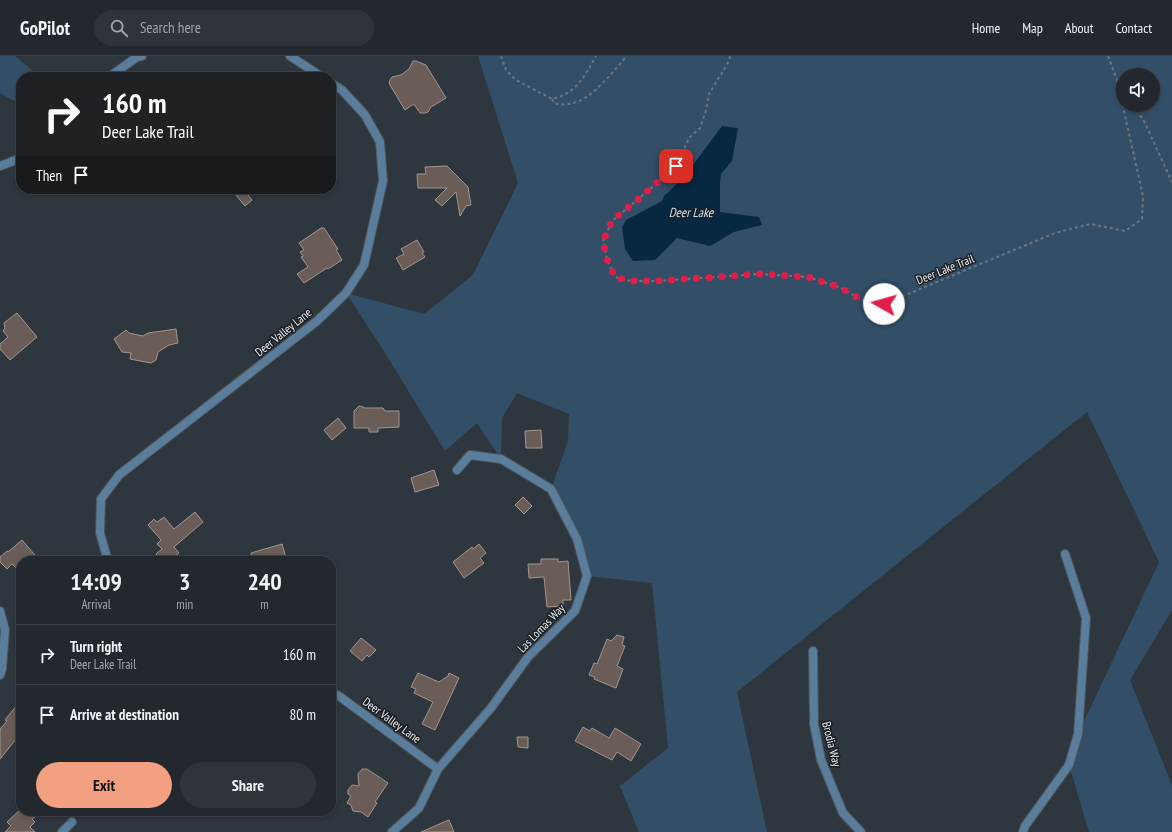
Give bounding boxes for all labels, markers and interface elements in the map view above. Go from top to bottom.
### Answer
search box [94,10,374,46]
text: GoPilot [20,16,70,40]
icon: search [108,17,130,39]
text: Search here [140,18,201,37]
text: Home [972,19,1000,37]
text: Map [1022,19,1043,37]
text: About [1065,19,1094,37]
text: Contact [1116,19,1152,37]
map controls [1116,68,1160,112]
button: sound [1116,68,1160,112]
text: 160 m [102,84,166,121]
icon: right [36,88,88,140]
text: Deer Lake Trail [102,120,194,143]
pin [659,149,693,183]
icon: arrive [665,155,687,177]
icon: arrive [70,164,92,186]
text: Then [36,166,62,185]
water label: Deer Lake [669,204,715,221]
street label: Deer Lake Trail [914,251,976,287]
position arrow [863,283,905,325]
street label: Deer Valley Lane [252,305,314,359]
text: 14:09 [70,566,122,597]
text: 3 [179,566,190,597]
text: 240 [247,566,282,597]
text: Arrival [81,596,111,613]
text: min [176,596,193,613]
text: m [260,596,269,613]
street label: Las Lomas Way [514,600,568,655]
text: Turn right [70,637,122,656]
icon: right [36,644,58,666]
text: 160 m [283,645,316,664]
text: Deer Lake Trail [70,656,136,673]
street label: Deer Valley Lane [360,694,424,746]
icon: arrive [36,704,58,726]
text: Arrive at destination [70,705,179,724]
text: 80 m [290,705,316,724]
street label: Brodia Way [819,720,845,769]
button: Exit [36,762,172,808]
button: Share [180,762,316,808]

